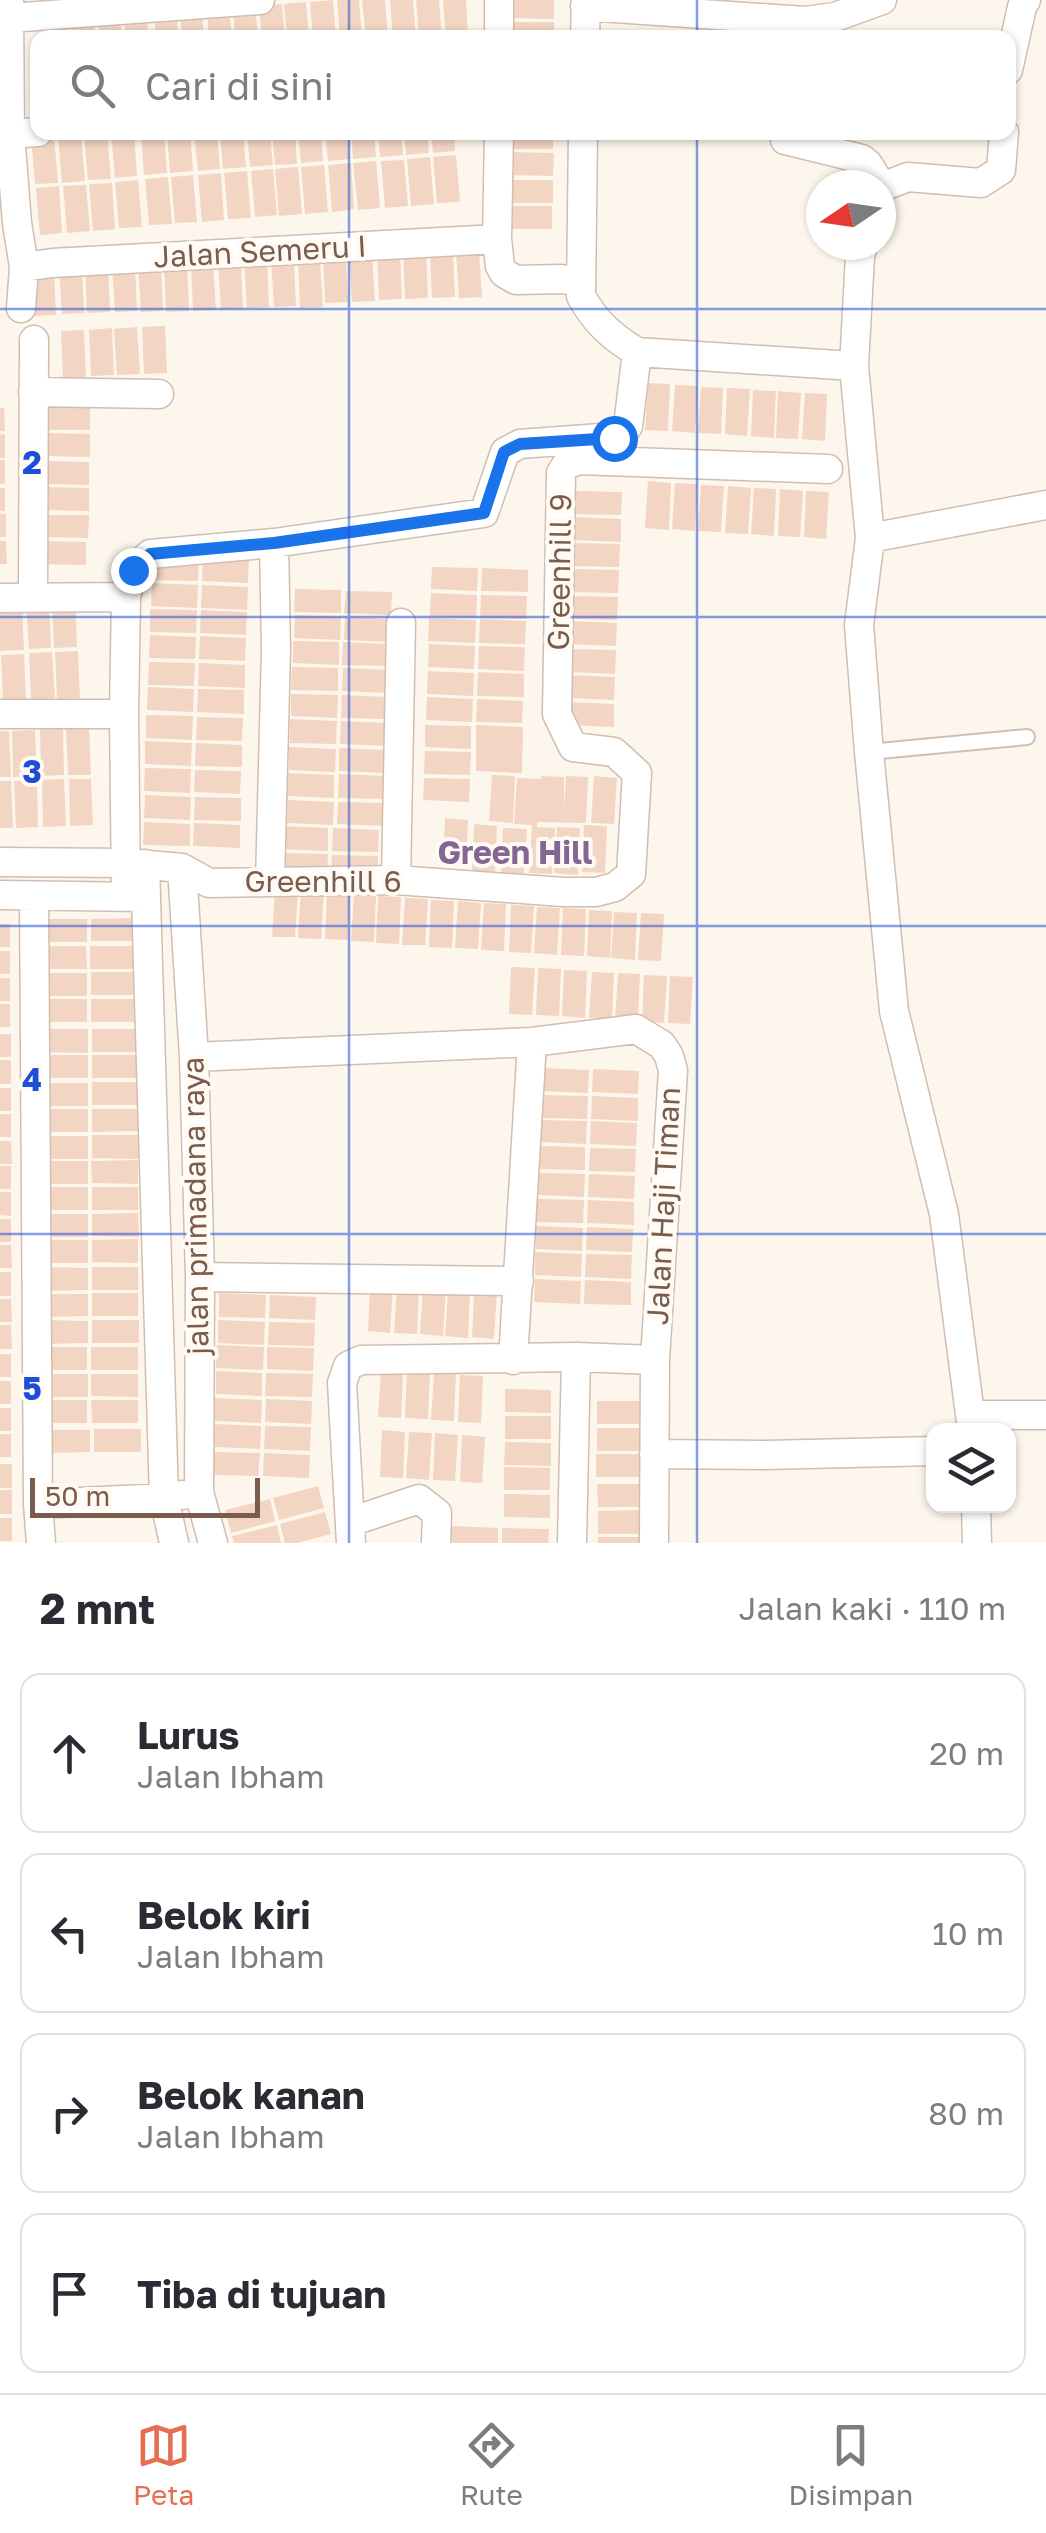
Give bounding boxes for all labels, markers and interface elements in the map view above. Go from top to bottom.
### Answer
search box [30,30,1016,140]
icon: search [65,58,120,113]
text: Cari di sini [145,63,334,108]
north arrow [806,170,896,260]
street label: Jalan Semeru I [152,227,367,275]
route start [592,416,638,462]
text: 2 [22,443,42,481]
street label: Greenhill 9 [540,493,578,651]
route end [111,548,157,594]
text: 3 [22,752,42,790]
district label: Green Hill [437,833,593,871]
street label: Greenhill 6 [244,863,402,899]
street label: jalan primadana raya [174,1057,216,1356]
text: 4 [22,1060,42,1098]
street label: Jalan Haji Timan [639,1086,687,1326]
text: 5 [22,1369,42,1407]
map controls [926,1423,1016,1513]
button: layers [926,1423,1016,1513]
scale bar [30,1473,260,1518]
text: 50 m [45,1479,110,1512]
text: 2 mnt [40,1583,155,1633]
text: Jalan kaki · 110 m [739,1589,1006,1627]
text: Lurus [137,1712,240,1757]
icon: ahead [42,1726,97,1781]
text: 20 m [929,1734,1004,1772]
text: Jalan Ibham [137,1757,325,1795]
text: Belok kiri [137,1892,311,1937]
icon: left [42,1906,97,1961]
text: 10 m [932,1914,1004,1952]
text: Jalan Ibham [137,1937,325,1975]
text: Belok kanan [137,2072,365,2117]
icon: right [42,2086,97,2141]
text: 80 m [928,2094,1004,2132]
text: Jalan Ibham [137,2117,325,2155]
icon: arrive [42,2266,97,2321]
text: Tiba di tujuan [137,2271,386,2316]
tab: Peta [133,2418,194,2511]
tab: Rute [460,2418,523,2511]
tab: Disimpan [789,2418,913,2511]

